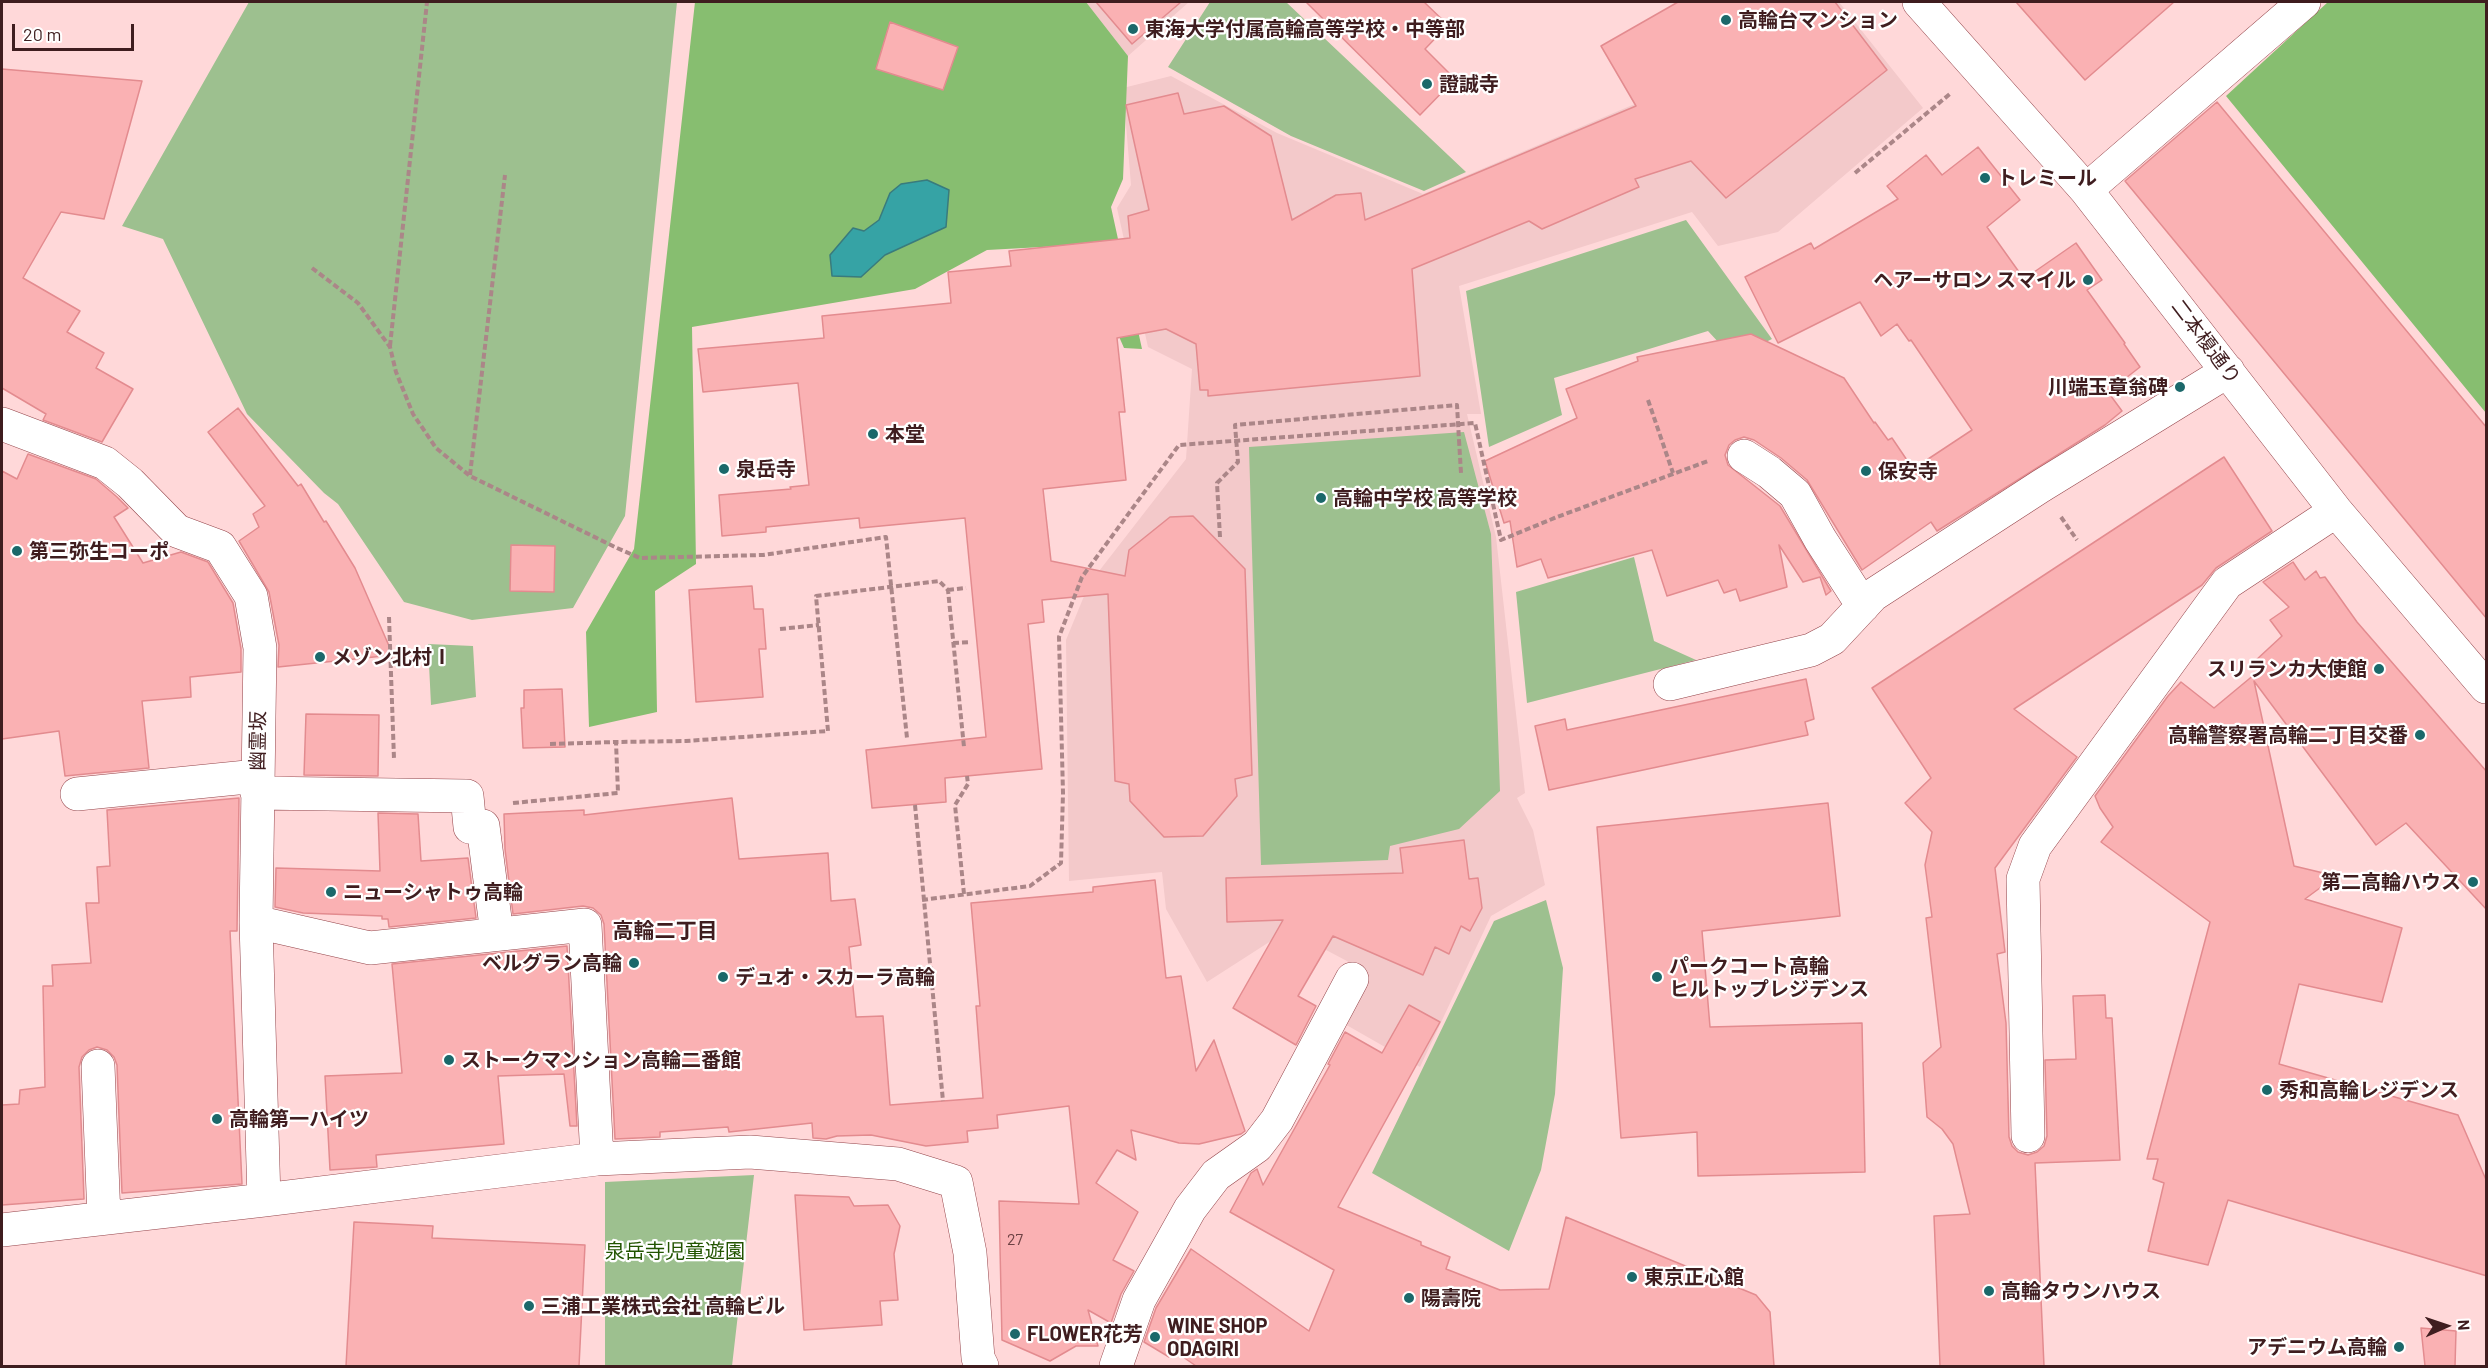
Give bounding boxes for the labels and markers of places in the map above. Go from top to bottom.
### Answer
place label: 高輪台マンション [1738,8,1898,32]
marker: 高輪台マンション [1719,13,1733,27]
place label: 東海大学付属高輪高等学校・中等部 [1145,17,1465,41]
marker: 東海大学付属高輪高等学校・中等部 [1126,22,1140,36]
place label: 證誠寺 [1439,72,1499,96]
marker: 證誠寺 [1420,77,1434,91]
place label: トレミール [1997,166,2097,190]
marker: トレミール [1978,171,1992,185]
place label: ヘアーサロン スマイル [1873,268,2076,292]
marker: ヘアーサロン スマイル [2081,273,2095,287]
place label: 川端玉章翁碑 [2048,375,2168,399]
marker: 川端玉章翁碑 [2173,380,2187,394]
place label: 本堂 [885,422,925,446]
marker: 本堂 [866,427,880,441]
place label: 泉岳寺 [736,457,796,481]
place label: 保安寺 [1878,459,1938,483]
marker: 泉岳寺 [717,462,731,476]
marker: 保安寺 [1859,464,1873,478]
place label: 高輪中学校 高等学校 [1333,486,1517,510]
marker: 高輪中学校 高等学校 [1314,491,1328,505]
place label: 第三弥生コーポ [29,539,169,563]
marker: 第三弥生コーポ [10,544,24,558]
place label: メゾン北村Ⅰ [332,645,452,669]
marker: メゾン北村Ⅰ [313,650,327,664]
place label: スリランカ大使館 [2207,657,2367,681]
marker: スリランカ大使館 [2372,662,2386,676]
place label: 高輪警察署高輪二丁目交番 [2168,723,2408,747]
marker: 高輪警察署高輪二丁目交番 [2413,728,2427,742]
place label: 第二高輪ハウス [2321,870,2461,894]
marker: 第二高輪ハウス [2466,875,2480,889]
place label: ニューシャトゥ高輪 [343,880,523,904]
marker: ニューシャトゥ高輪 [324,885,338,899]
place label: ベルグラン高輪 [482,951,622,975]
place label: パークコート高輪 ヒルトップレジデンス [1669,954,1869,1001]
marker: ベルグラン高輪 [627,956,641,970]
place label: デュオ・スカーラ高輪 [735,965,935,989]
marker: デュオ・スカーラ高輪 [716,970,730,984]
marker: パークコート高輪 ヒルトップレジデンス [1650,970,1664,984]
place label: ストークマンション高輪二番館 [461,1048,741,1072]
marker: ストークマンション高輪二番館 [442,1053,456,1067]
place label: 秀和高輪レジデンス [2279,1078,2459,1102]
marker: 秀和高輪レジデンス [2260,1083,2274,1097]
place label: 高輪第一ハイツ [229,1107,369,1131]
marker: 高輪第一ハイツ [210,1112,224,1126]
place label: 東京正心館 [1644,1265,1744,1289]
marker: 東京正心館 [1625,1270,1639,1284]
place label: 高輪タウンハウス [2001,1279,2161,1303]
marker: 高輪タウンハウス [1982,1284,1996,1298]
place label: 陽壽院 [1421,1286,1481,1310]
marker: 陽壽院 [1402,1291,1416,1305]
place label: 三浦工業株式会社 高輪ビル [541,1294,785,1318]
marker: 三浦工業株式会社 高輪ビル [522,1299,536,1313]
place label: WINE SHOP ODAGIRI [1167,1314,1267,1361]
place label: FLOWER花芳 [1027,1322,1143,1346]
marker: FLOWER花芳 [1008,1327,1022,1341]
marker: WINE SHOP ODAGIRI [1148,1330,1162,1344]
place label: アデニウム高輪 [2247,1335,2387,1359]
marker: アデニウム高輪 [2392,1340,2406,1354]

